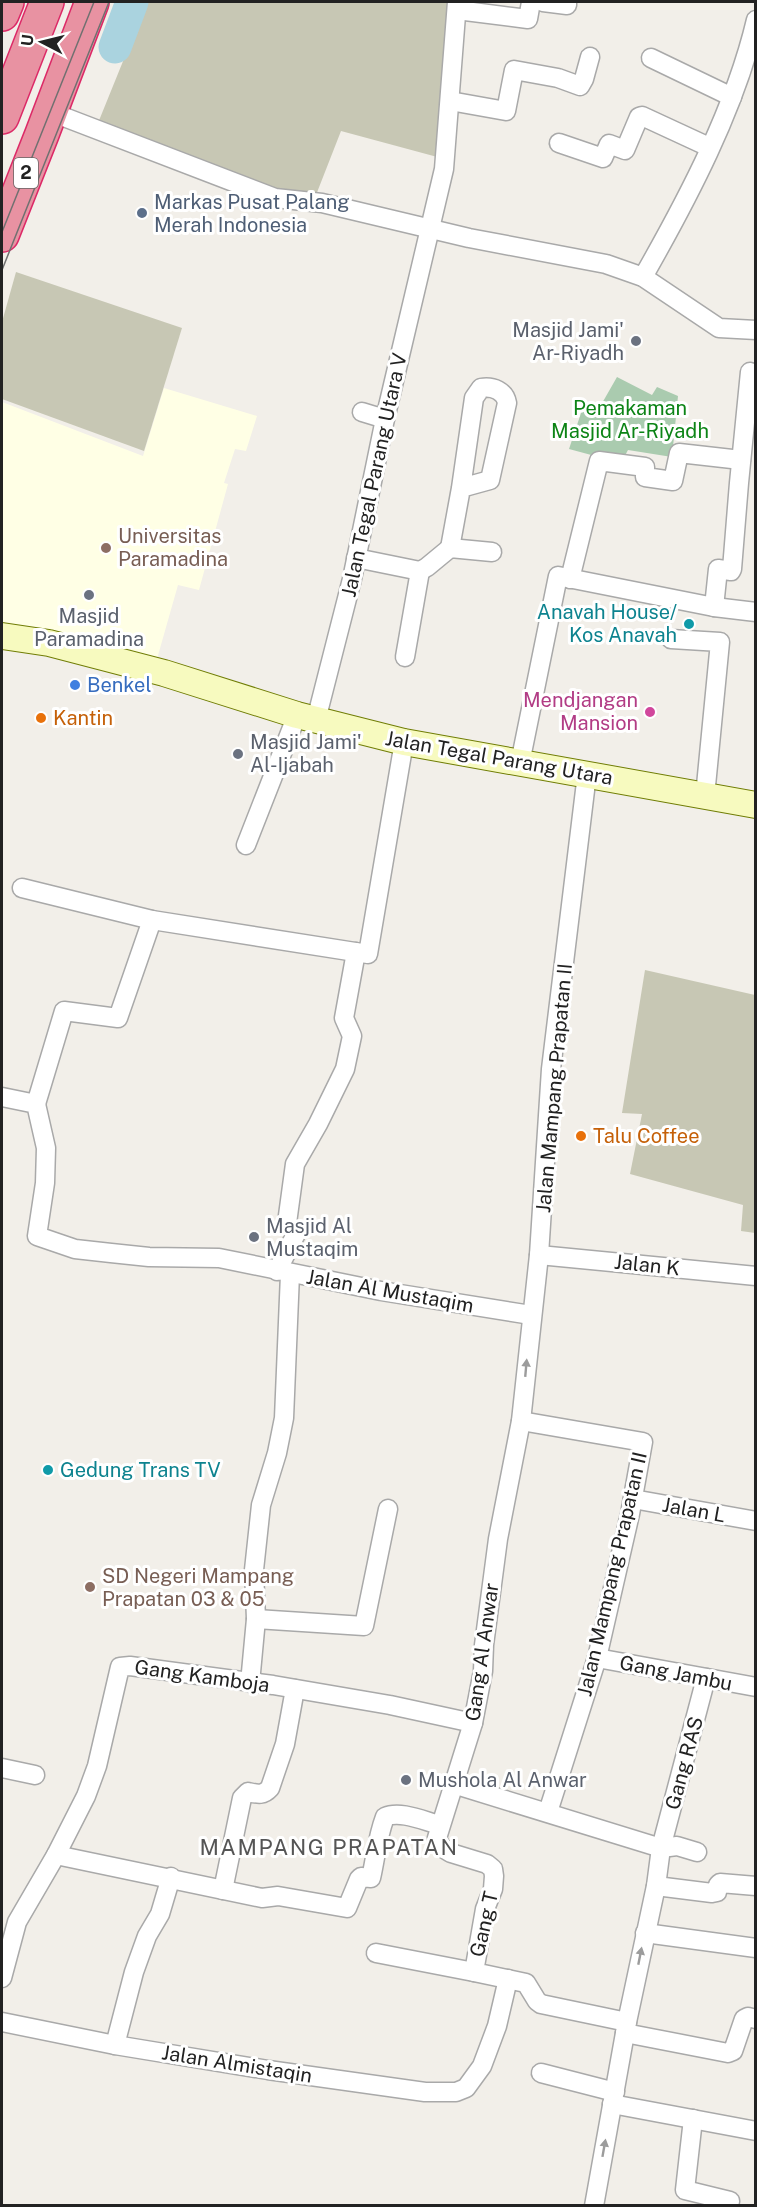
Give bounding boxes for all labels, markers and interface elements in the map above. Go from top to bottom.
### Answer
north arrow [12,12,72,72]
text: U [17,33,38,47]
road number: 2 [14,158,38,188]
place label: Markas Pusat Palang Merah Indonesia [154,190,350,237]
marker: Markas Pusat Palang Merah Indonesia [135,206,149,220]
place label: Masjid Jami' Ar-Riyadh [512,318,624,365]
marker: Masjid Jami' Ar-Riyadh [629,334,643,348]
street label: Jalan Tegal Parang Utara V [336,351,412,599]
park label: Pemakaman Masjid Ar-Riyadh [551,396,709,443]
place label: Universitas Paramadina [118,524,228,571]
marker: Universitas Paramadina [99,541,113,555]
marker: Masjid Paramadina [82,588,96,602]
place label: Anavah House/ Kos Anavah [537,600,677,647]
place label: Masjid Paramadina [34,604,144,651]
marker: Anavah House/ Kos Anavah [682,617,696,631]
place label: Benkel [87,673,152,697]
marker: Benkel [68,678,82,692]
place label: Mendjangan Mansion [523,688,638,735]
marker: Mendjangan Mansion [643,705,657,719]
place label: Kantin [53,706,113,730]
marker: Kantin [34,711,48,725]
street label: Jalan Tegal Parang Utara [383,726,615,790]
place label: Masjid Jami' Al-Ijabah [250,730,362,777]
marker: Masjid Jami' Al-Ijabah [231,747,245,761]
street label: Jalan Mampang Prapatan II [531,962,577,1214]
place label: Talu Coffee [593,1124,699,1148]
marker: Talu Coffee [574,1129,588,1143]
place label: Masjid Al Mustaqim [266,1214,358,1261]
marker: Masjid Al Mustaqim [247,1230,261,1244]
street label: Jalan K [613,1250,681,1280]
street label: Jalan Al Mustaqim [304,1264,476,1318]
one-way arrow [521,1358,531,1377]
street label: Jalan Mampang Prapatan II [572,1449,652,1699]
place label: Gedung Trans TV [60,1458,221,1482]
marker: Gedung Trans TV [41,1463,55,1477]
street label: Jalan L [660,1493,728,1527]
place label: SD Negeri Mampang Prapatan 03 & 05 [102,1564,294,1611]
marker: SD Negeri Mampang Prapatan 03 & 05 [83,1580,97,1594]
street label: Gang Al Anwar [460,1581,504,1723]
street label: Gang Jambu [618,1650,734,1696]
street label: Gang Kamboja [133,1655,271,1697]
street label: Gang RAS [660,1714,708,1812]
place label: Mushola Al Anwar [418,1768,587,1792]
marker: Mushola Al Anwar [399,1773,413,1787]
district label: MAMPANG PRAPATAN [199,1834,459,1860]
street label: Gang T [465,1889,503,1959]
one-way arrow [636,1947,645,1966]
street label: Jalan Almistaqin [160,2040,314,2088]
one-way arrow [600,2138,609,2157]

